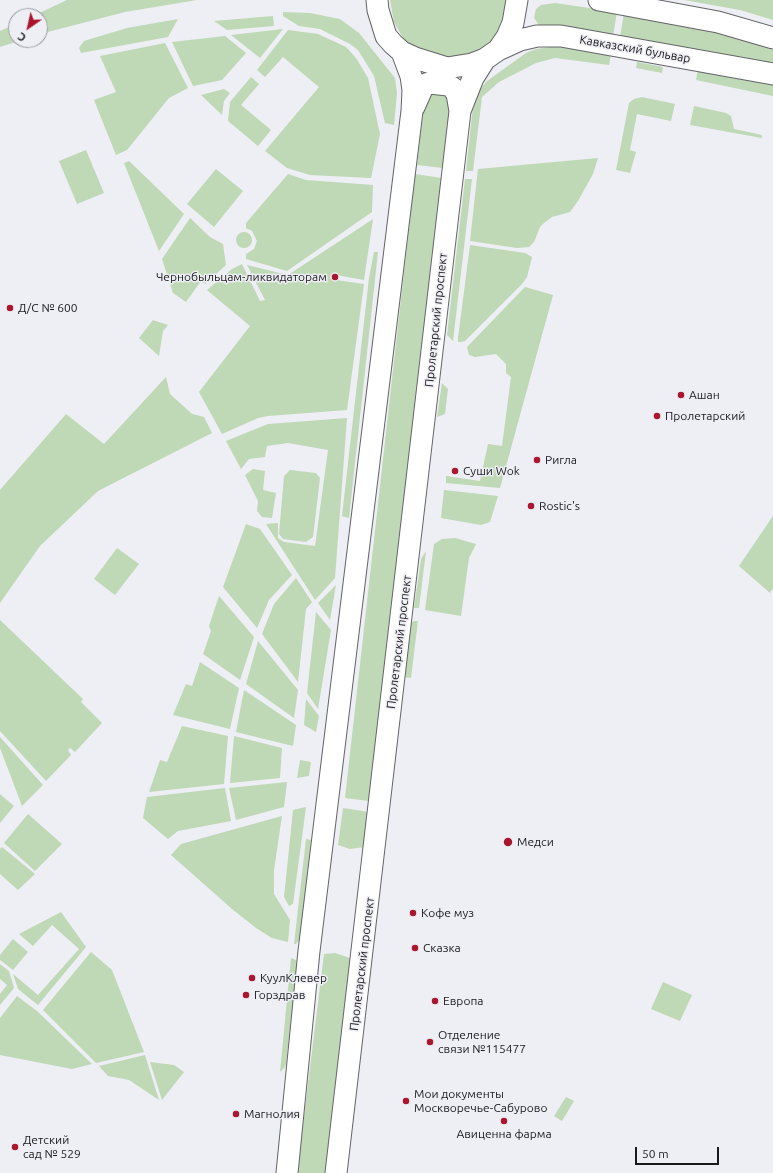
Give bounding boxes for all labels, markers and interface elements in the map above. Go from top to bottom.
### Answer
north arrow [8,8,48,48]
text: С [16,30,28,44]
street label: Кавказский бульвар [578,32,692,66]
street label: Пролетарский проспект [422,252,450,388]
place label: Чернобыльцам-ликвидаторам [156,270,327,284]
marker: Чернобыльцам-ликвидаторам [330,272,340,282]
place label: Д/C № 600 [18,301,78,315]
marker: Д/C № 600 [5,303,15,313]
place label: Ашан [689,388,720,402]
marker: Ашан [676,390,686,400]
place label: Пролетарский [665,409,745,423]
marker: Пролетарский [652,411,662,421]
place label: Ригла [545,453,577,467]
marker: Ригла [532,455,542,465]
place label: Суши Wok [463,464,520,478]
marker: Суши Wok [450,466,460,476]
place label: Rostic's [539,499,580,513]
marker: Rostic's [526,501,536,511]
street label: Пролетарский проспект [384,574,414,710]
place label: Медси [517,835,554,849]
marker: Медси [502,836,514,848]
street label: Пролетарский проспект [347,896,377,1032]
place label: Кофе муз [421,906,474,920]
marker: Кофе муз [408,908,418,918]
place label: Сказка [423,941,461,955]
marker: Сказка [410,943,420,953]
place label: КуулКлевер [260,971,327,985]
marker: КуулКлевер [247,973,257,983]
place label: Горздрав [254,988,305,1002]
marker: Горздрав [241,990,251,1000]
place label: Европа [443,994,483,1008]
marker: Европа [430,996,440,1006]
place label: Отделение связи №115477 [438,1028,526,1056]
marker: Отделение связи №115477 [425,1037,435,1047]
place label: Мои документы Москворечье-Сабурово [414,1087,547,1115]
marker: Мои документы Москворечье-Сабурово [401,1096,411,1106]
place label: Магнолия [244,1107,300,1121]
marker: Магнолия [231,1109,241,1119]
marker: Авиценна фарма [499,1116,509,1126]
place label: Авиценна фарма [456,1127,552,1141]
place label: Детский сад № 529 [23,1133,81,1161]
scale bar [637,1139,721,1165]
marker: Детский сад № 529 [10,1142,20,1152]
text: 50 m [642,1147,669,1160]

